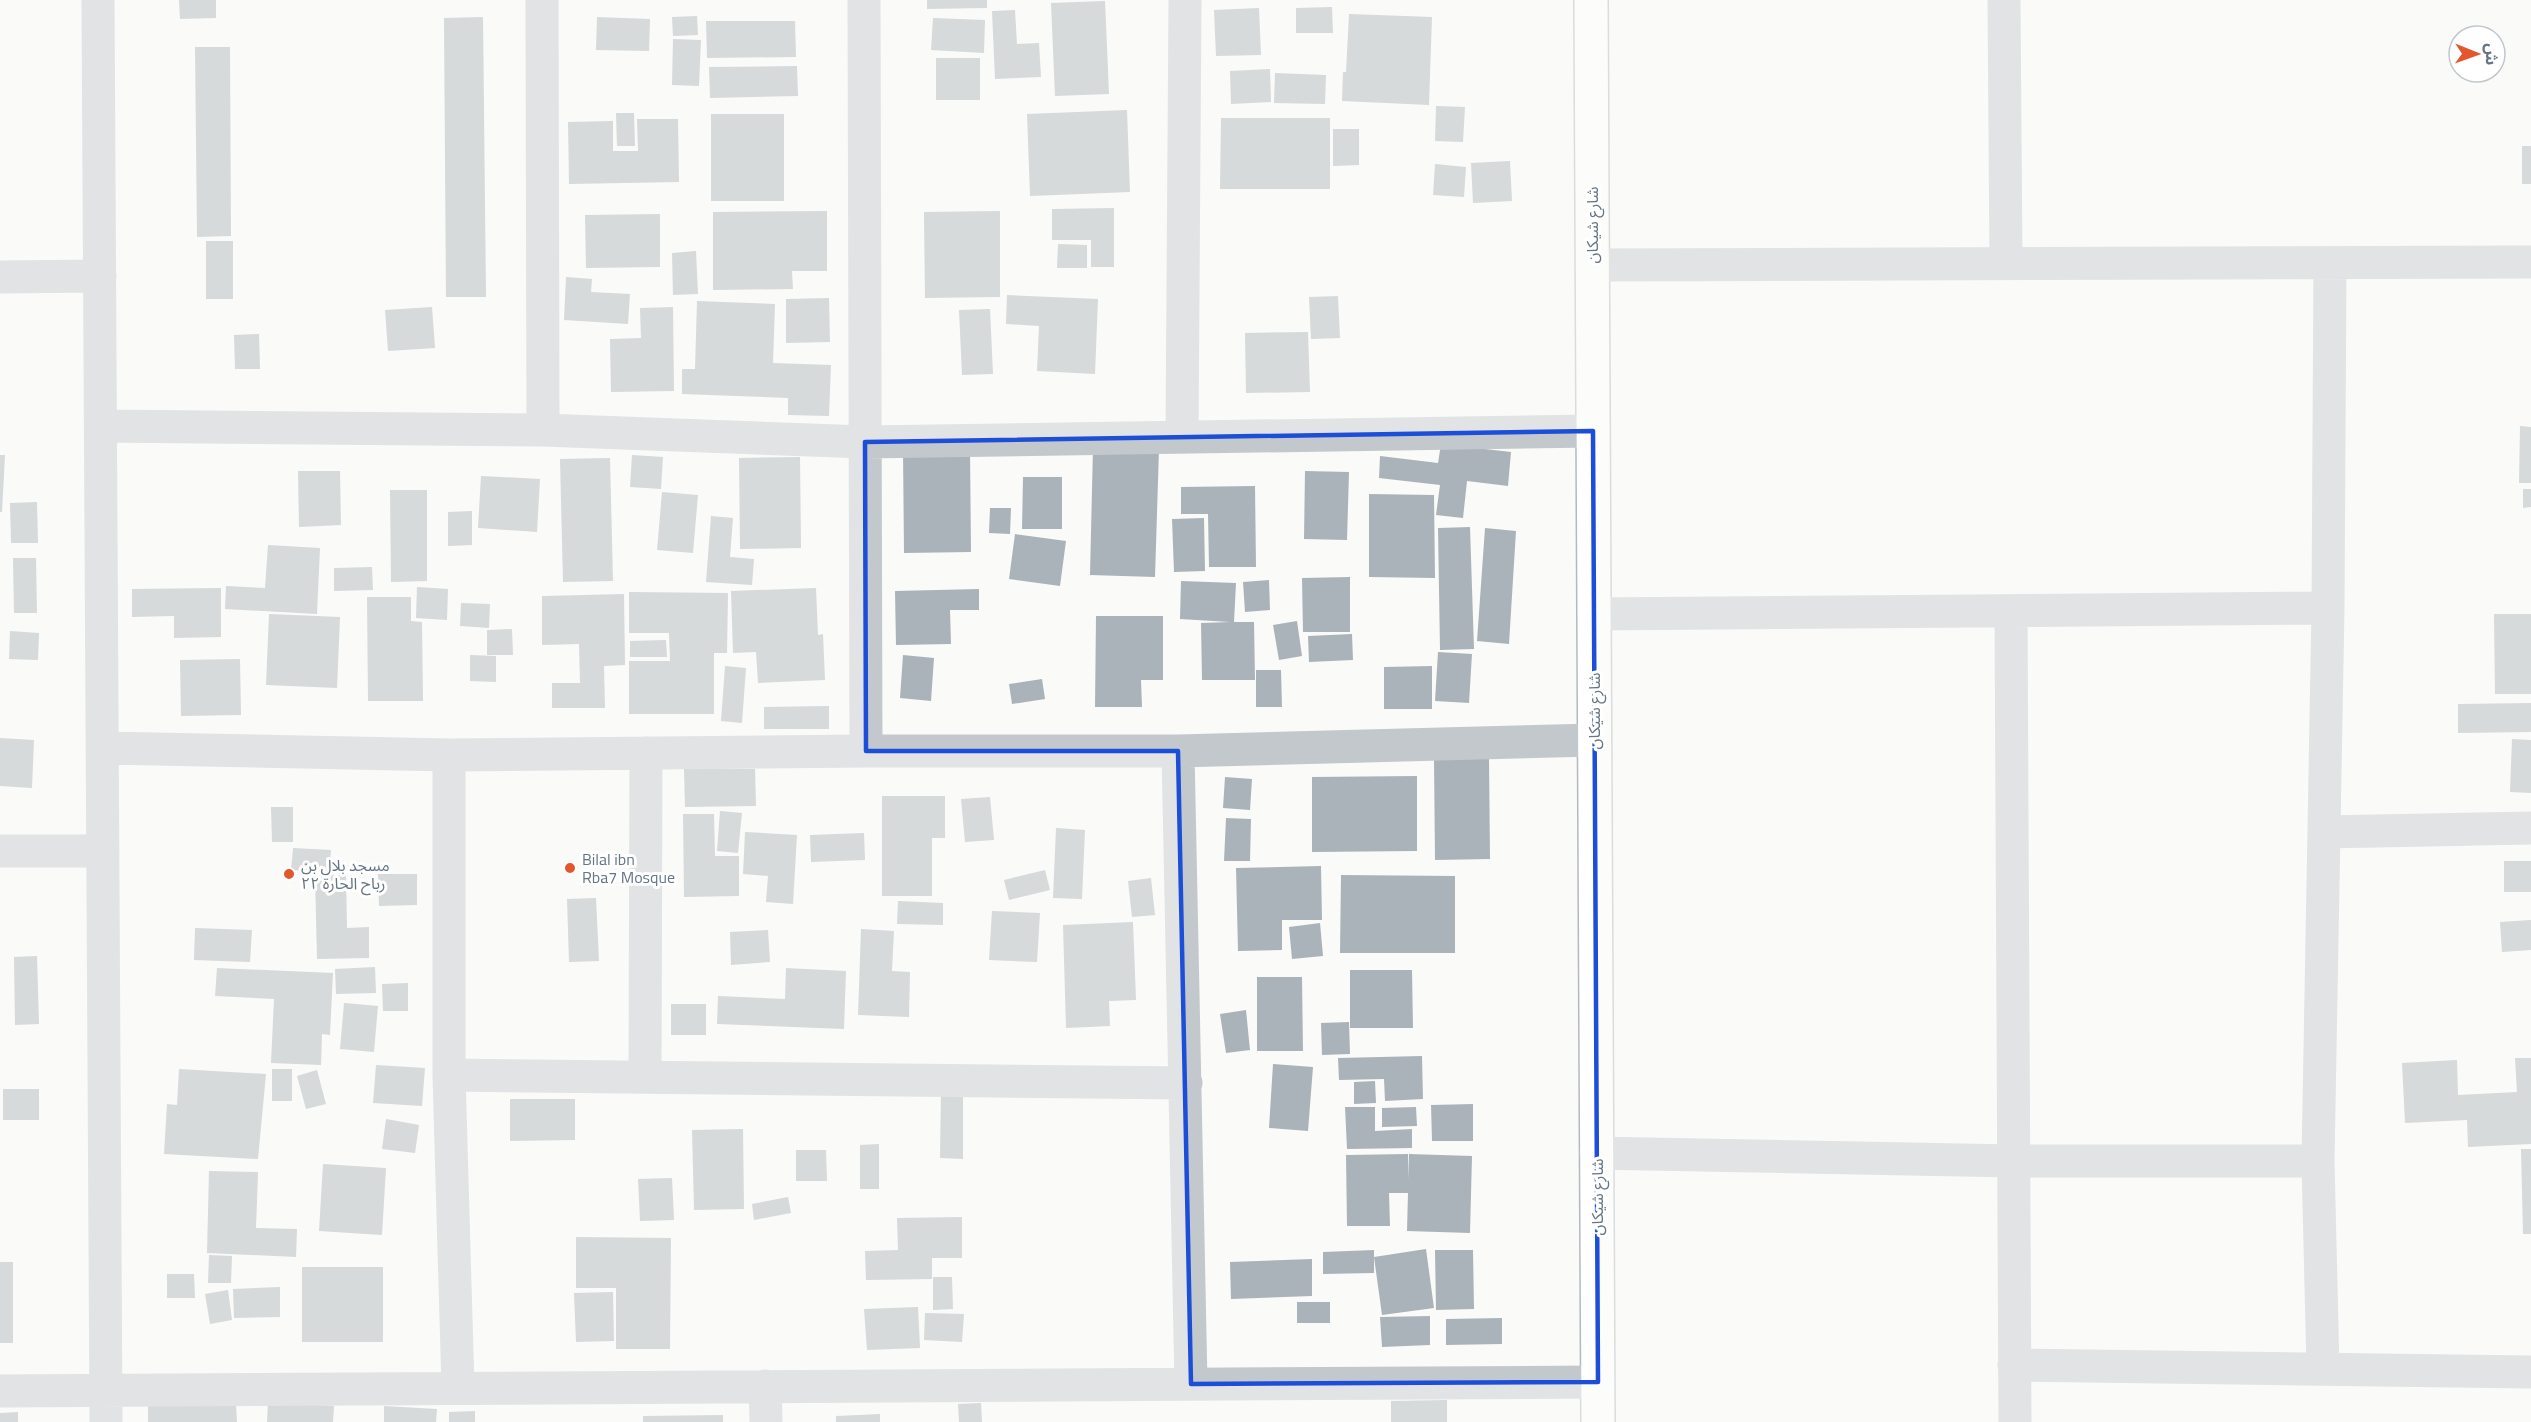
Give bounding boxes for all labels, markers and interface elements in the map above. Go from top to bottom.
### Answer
north arrow [2447,24,2507,84]
text: ش [2480,43,2504,66]
street label: شارع شيكان [1580,187,1605,263]
street label: شارع شيكان [1582,673,1607,749]
place label: Bilal ibn Rba7 Mosque [582,847,675,889]
place label: مسجد بلال بن رباح الحارة ٢٢ [301,853,390,896]
marker: Bilal ibn Rba7 Mosque [563,861,577,875]
marker: مسجد بلال بن رباح الحارة ٢٢ [282,867,296,881]
street label: شارع شيكان [1585,1159,1610,1235]

